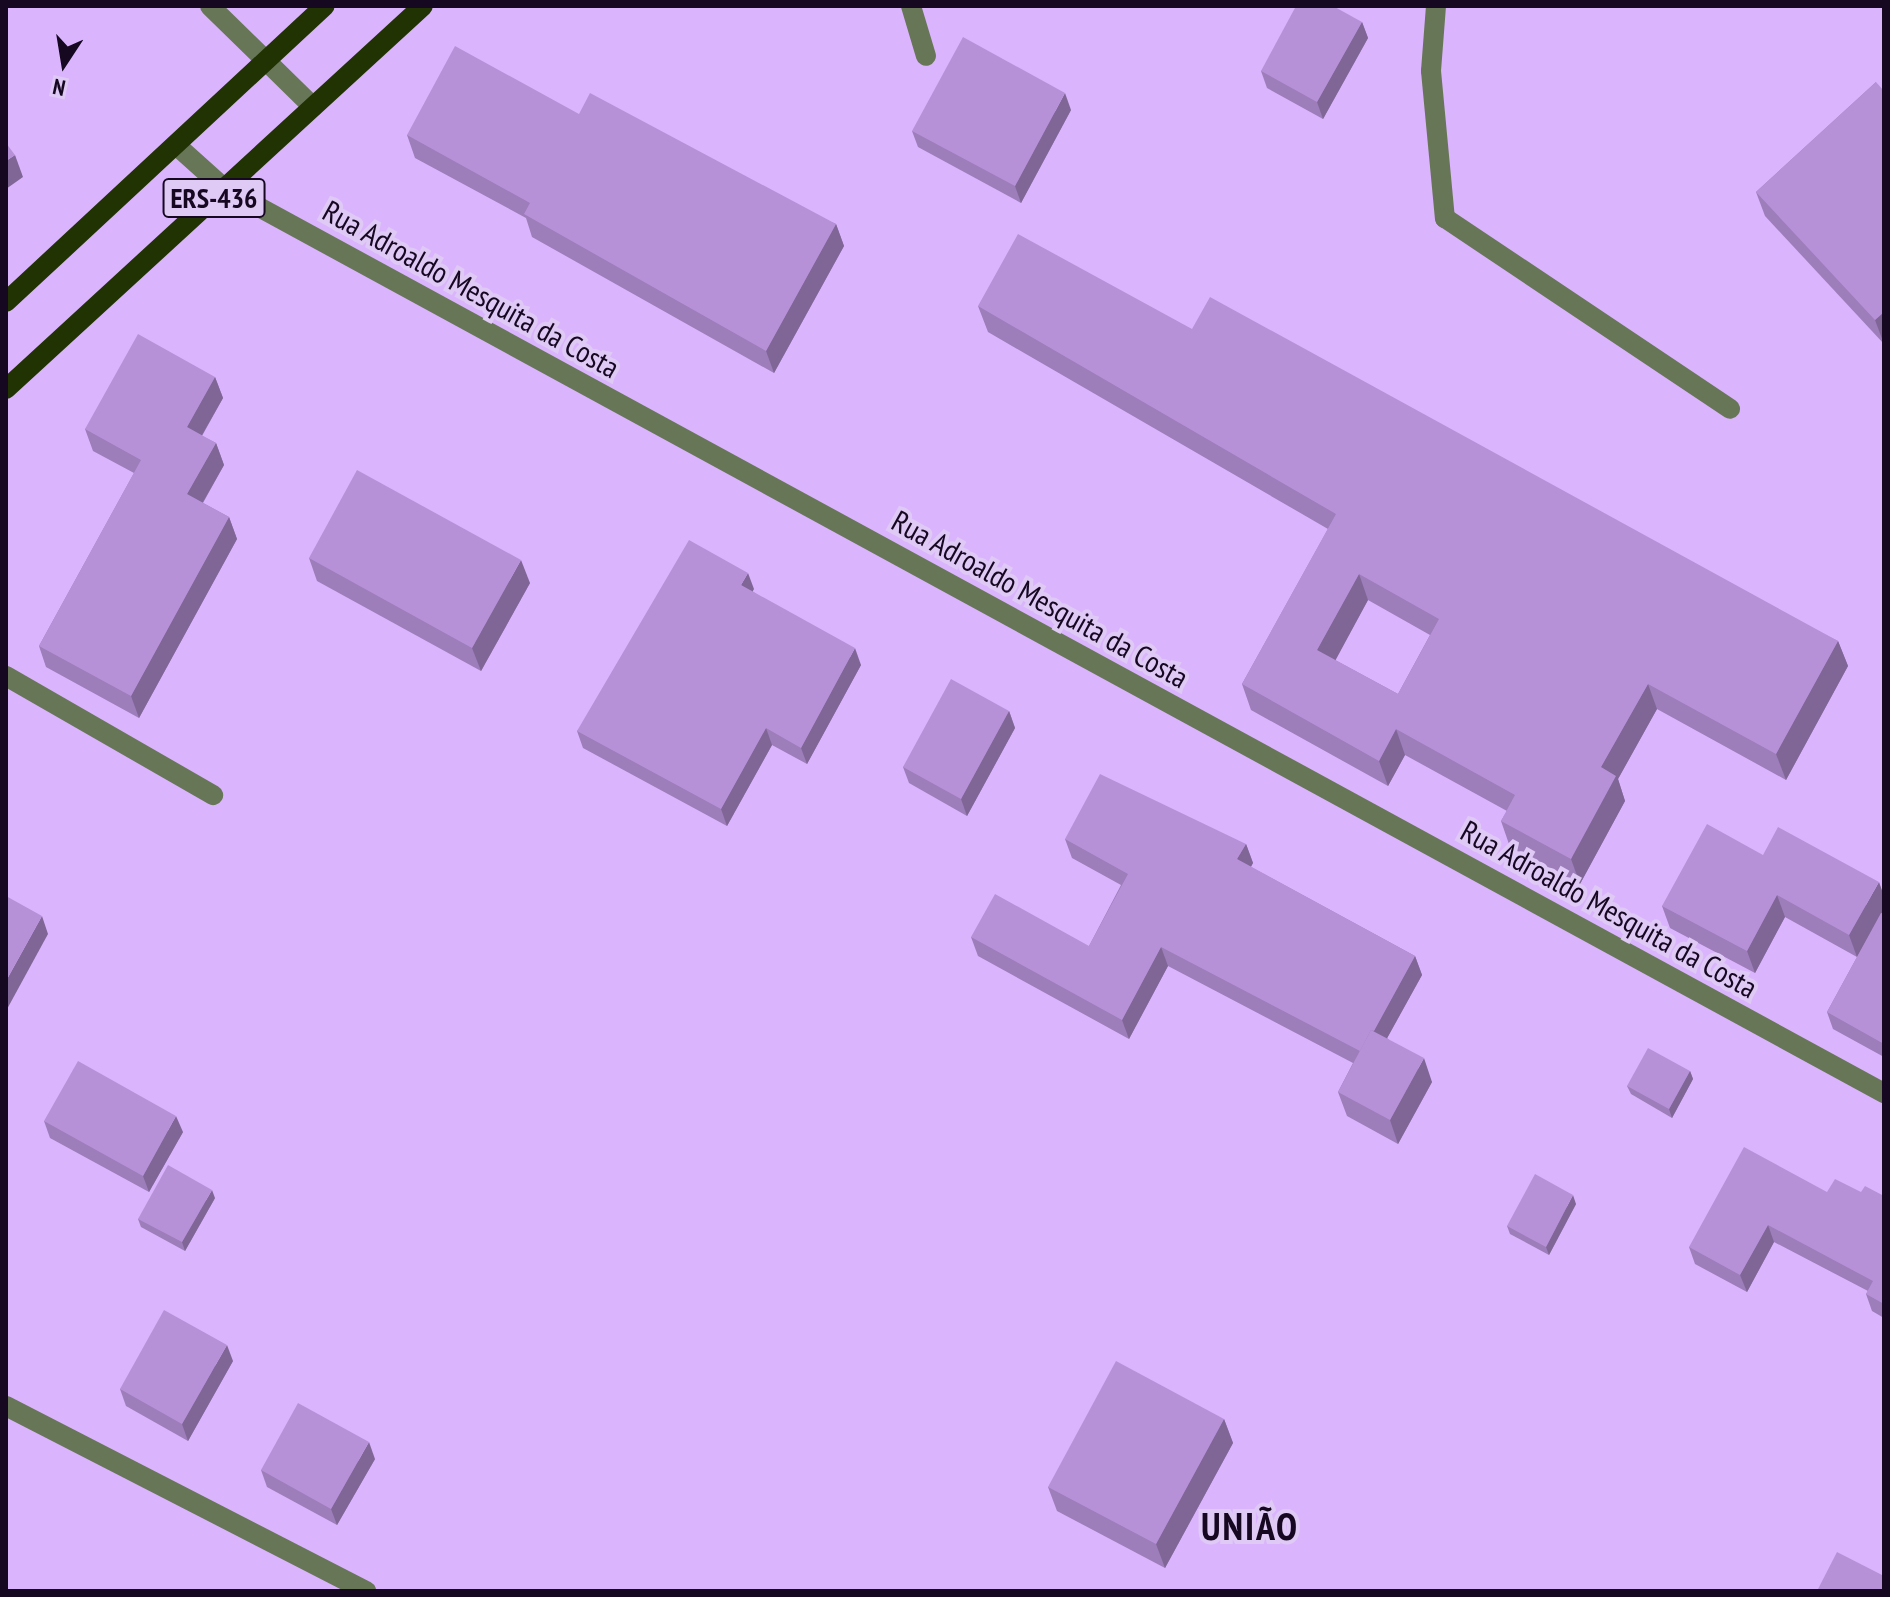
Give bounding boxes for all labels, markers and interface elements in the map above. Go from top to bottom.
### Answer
north arrow [24,24,104,104]
text: N [50,73,68,102]
road number: ERS-436 [162,174,266,222]
street label: Rua Adroaldo Mesquita da Costa [316,192,626,386]
street label: Rua Adroaldo Mesquita da Costa [885,502,1195,696]
street label: Rua Adroaldo Mesquita da Costa [1454,812,1764,1006]
district label: UNIÃO [1201,1503,1299,1549]

